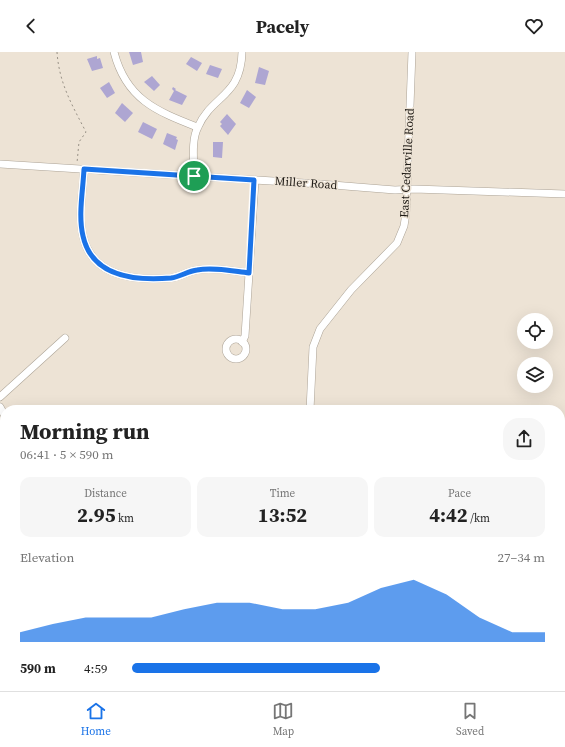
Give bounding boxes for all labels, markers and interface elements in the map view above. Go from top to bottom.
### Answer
text: Pacely [256,14,309,39]
icon: back [20,15,42,37]
icon: heart [523,15,545,37]
street label: East Cedarville Road [396,108,418,218]
pin [177,159,211,193]
icon: arrive [183,165,205,187]
street label: Miller Road [274,173,338,193]
map controls [517,313,553,393]
button: locate [517,313,553,349]
button: layers [517,357,553,393]
text: Morning run [20,416,150,446]
button: share [503,418,545,460]
text: 06:41 · 5 × 590 m [20,446,114,463]
text: Distance [84,486,127,501]
text: Time [270,486,295,501]
text: Pace [448,486,471,501]
text: 2.95 [77,501,116,529]
text: 13:52 [258,501,307,529]
text: 4:42 [429,501,468,529]
text: km [116,511,134,526]
text: /km [468,511,490,526]
text: Elevation [20,549,74,566]
text: 27–34 m [498,549,545,566]
text: 590 m [20,660,56,677]
text: 4:59 [84,660,107,677]
tab: Home [81,700,111,739]
tab: Map [272,700,294,739]
tab: Saved [456,700,484,739]

